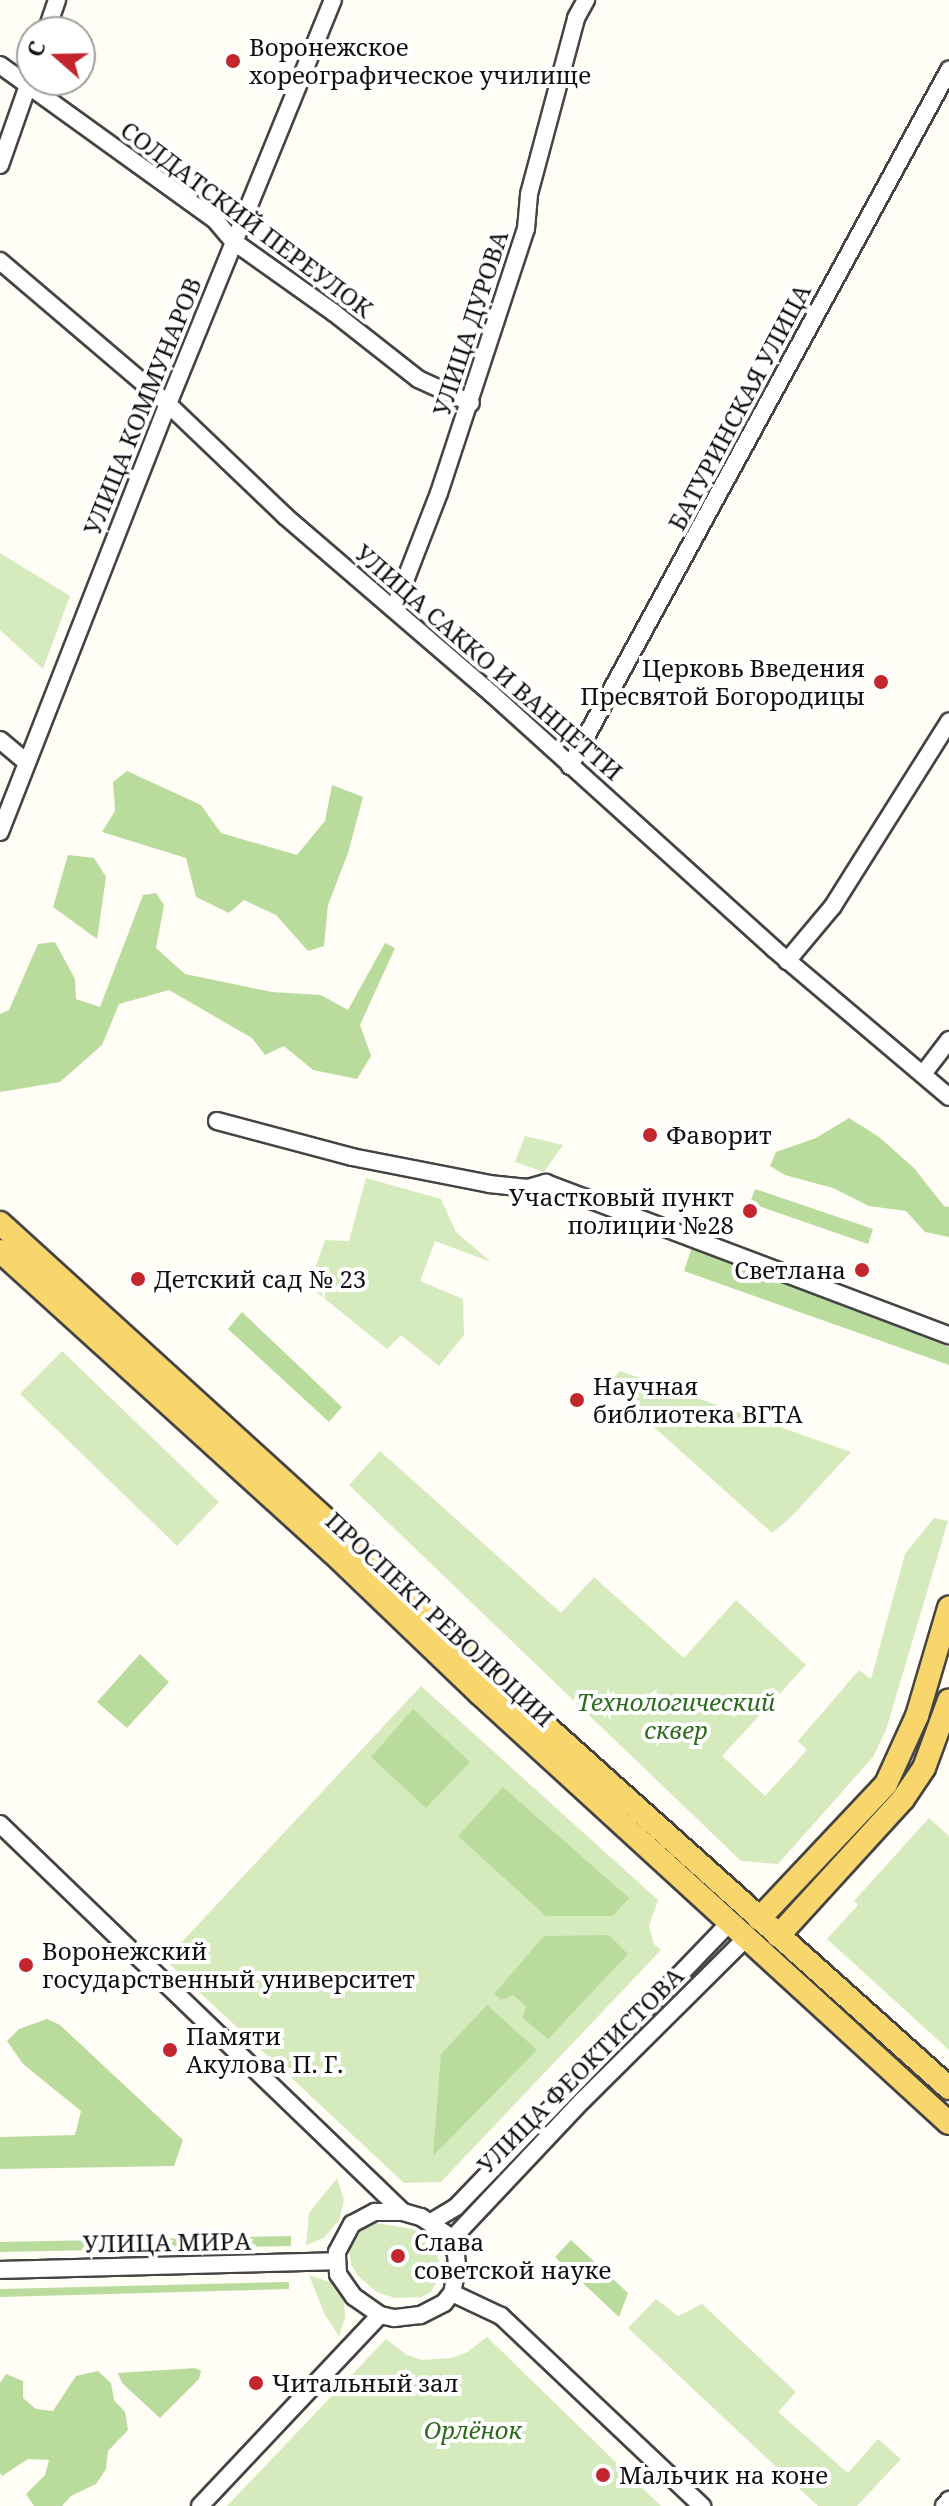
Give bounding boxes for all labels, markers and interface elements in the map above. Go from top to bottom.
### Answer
north arrow [16,16,96,96]
place label: Воронежское хореографическое училище [249,33,591,89]
text: С [19,37,52,60]
marker: Воронежское хореографическое училище [224,52,242,70]
street label: СОЛДАТСКИЙ ПЕРЕУЛОК [115,115,379,323]
street label: УЛИЦА ДУРОВА [426,227,514,419]
street label: УЛИЦА КОММУНАРОВ [77,273,207,539]
street label: БАТУРИНСКАЯ УЛИЦА [662,279,816,535]
street label: УЛИЦА САККО И ВАНЦЕТТИ [350,538,628,786]
place label: Церковь Введения Пресвятой Богородицы [580,654,865,710]
marker: Церковь Введения Пресвятой Богородицы [872,673,890,691]
place label: Фаворит [666,1121,772,1149]
marker: Фаворит [641,1126,659,1144]
place label: Участковый пункт полиции №28 [509,1183,734,1239]
marker: Участковый пункт полиции №28 [741,1202,759,1220]
place label: Светлана [734,1256,846,1284]
marker: Светлана [853,1261,871,1279]
place label: Детский сад № 23 [154,1265,366,1293]
marker: Детский сад № 23 [129,1270,147,1288]
place label: Научная библиотека ВГТА [593,1372,803,1428]
marker: Научная библиотека ВГТА [568,1391,586,1409]
street label: ПРОСПЕКТ РЕВОЛЮЦИИ [320,1506,560,1732]
park label: Технологический сквер [577,1688,775,1744]
place label: Воронежский государственный университет [42,1937,415,1993]
marker: Воронежский государственный университет [17,1956,35,1974]
street label: УЛИЦА ФЕОКТИСТОВА [471,1961,689,2179]
place label: Памяти Акулова П. Г. [186,2022,343,2078]
marker: Памяти Акулова П. Г. [161,2041,179,2059]
street label: УЛИЦА МИРА [83,2226,251,2258]
place label: Слава советской науке [414,2228,611,2284]
marker: Слава советской науке [389,2247,407,2265]
place label: Читальный зал [272,2369,458,2397]
marker: Читальный зал [247,2374,265,2392]
park label: Орлёнок [424,2416,522,2444]
place label: Мальчик на коне [619,2461,828,2489]
marker: Мальчик на коне [594,2466,612,2484]

